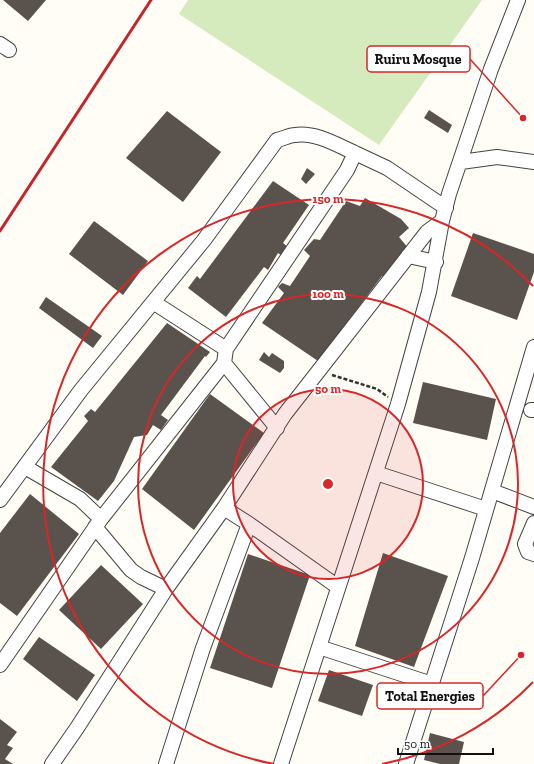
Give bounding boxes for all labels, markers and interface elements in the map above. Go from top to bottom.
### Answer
callout: Ruiru Mosque [367,46,470,72]
text: Ruiru Mosque [375,51,462,68]
text: 150 m [313,192,344,206]
text: 100 m [312,287,344,301]
text: 50 m [315,382,341,396]
centre of rings [321,477,335,491]
callout: Total Energies [377,683,483,709]
text: Total Energies [385,688,476,705]
scale bar [398,730,493,756]
text: 50 m [404,737,431,751]

